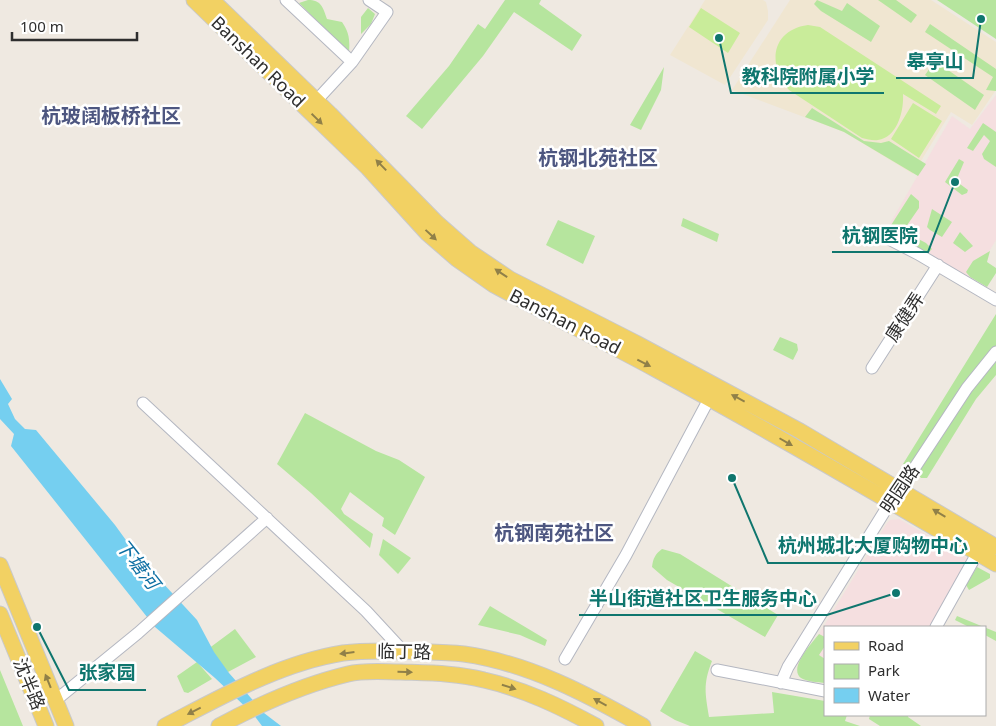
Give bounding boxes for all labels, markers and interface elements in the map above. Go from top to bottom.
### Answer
scale bar [12,10,138,42]
street label: Banshan Road [207,10,311,112]
text: 100 m [20,16,64,36]
callout: 皋亭山 [896,44,973,78]
text: 皋亭山 [906,48,964,74]
callout: 教科院附属小学 [731,59,884,93]
text: 教科院附属小学 [741,63,875,89]
district label: 杭玻阔板桥社区 [41,102,181,129]
one-way arrow [310,113,322,125]
district label: 杭钢北苑社区 [538,144,658,171]
one-way arrow [375,159,387,171]
callout: 杭钢医院 [832,218,928,252]
text: 杭钢医院 [842,222,918,248]
one-way arrow [424,229,436,241]
one-way arrow [494,268,508,278]
street label: Banshan Road [506,283,625,359]
street label: 康健弄 [879,287,929,346]
one-way arrow [637,359,651,367]
one-way arrow [730,394,745,402]
one-way arrow [780,437,793,446]
street label: 明园路 [874,459,924,518]
one-way arrow [933,509,946,518]
district label: 杭钢南苑社区 [494,519,614,546]
callout: 杭州城北大厦购物中心 [768,529,978,563]
text: 杭州城北大厦购物中心 [778,532,968,558]
water label: 下塘河 [110,534,168,598]
callout: 半山街道社区卫生服务中心 [579,581,827,615]
text: 半山街道社区卫生服务中心 [589,585,817,611]
legend [824,626,986,716]
text: Road [868,635,904,655]
street label: 临丁路 [377,639,431,663]
one-way arrow [339,649,355,657]
street label: 沈半路 [9,654,51,713]
callout: 张家园 [69,656,146,690]
text: 张家园 [78,659,136,685]
text: Park [868,660,900,680]
one-way arrow [397,669,413,677]
one-way arrow [43,674,51,688]
one-way arrow [502,684,517,692]
text: Water [868,685,910,705]
one-way arrow [593,698,608,706]
one-way arrow [187,707,201,715]

